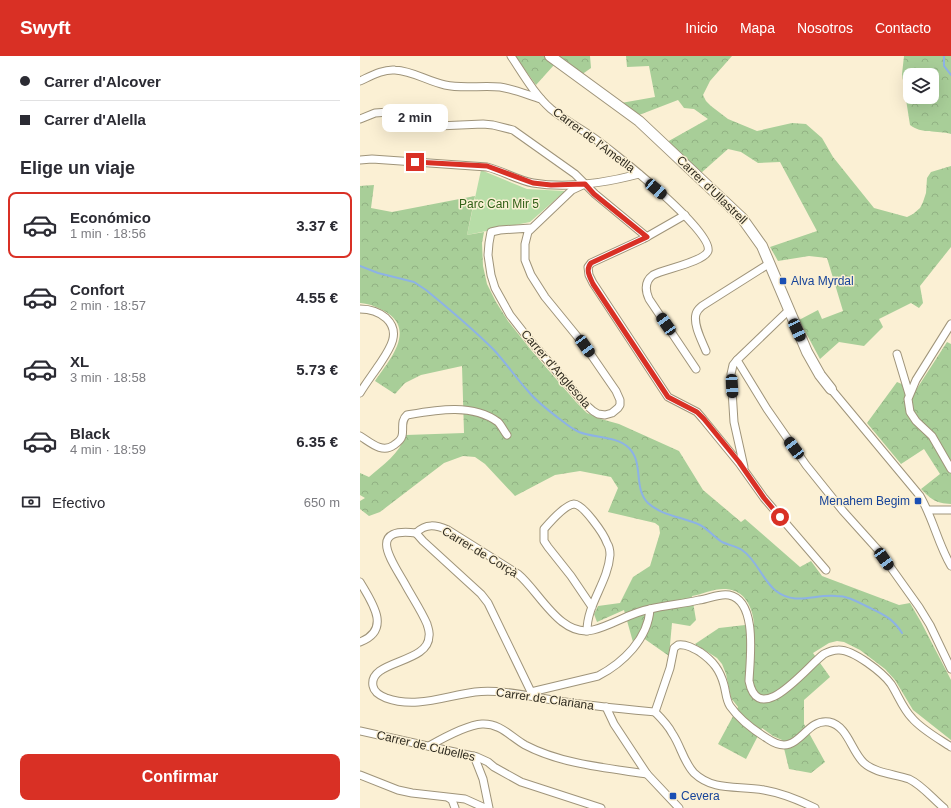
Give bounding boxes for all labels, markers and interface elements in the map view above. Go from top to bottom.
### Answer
text: Swyft [20,17,71,38]
text: Inicio [685,20,718,36]
text: Mapa [740,20,775,36]
text: Nosotros [797,20,853,36]
text: Contacto [875,20,931,36]
map controls [903,68,939,104]
button: layers [903,68,939,104]
text: Carrer d'Alcover [44,73,161,90]
callout: 2 min [382,104,448,132]
street label: Carrer de l'Ametlla [550,105,638,176]
text: 2 min [398,110,432,125]
text: Carrer d'Alella [44,111,146,128]
route end [406,153,424,171]
street label: Carrer d'Ullastrell [674,153,750,227]
text: Elige un viaje [20,158,135,178]
car [643,177,669,201]
park label: Parc Can Mir 5 [459,197,539,211]
icon: car [22,207,58,243]
text: Económico [70,209,151,226]
text: 3.37 € [296,217,338,234]
text: 1 min · 18:56 [70,226,146,241]
place label: Alva Myrdal [791,274,854,288]
marker: Alva Myrdal [778,276,788,286]
icon: car [22,279,58,315]
text: Confort [70,281,124,298]
text: 4.55 € [296,289,338,306]
text: 2 min · 18:57 [70,298,146,313]
car [654,311,678,337]
car [786,317,808,343]
street label: Carrer d'Anglesola [518,327,594,411]
car [573,333,597,359]
icon: car [22,351,58,387]
text: XL [70,353,89,370]
text: 5.73 € [296,361,338,378]
text: 3 min · 18:58 [70,370,146,385]
car [725,374,739,398]
icon: car [22,423,58,459]
text: Black [70,425,110,442]
text: 6.35 € [296,433,338,450]
car [782,435,806,461]
text: 4 min · 18:59 [70,442,146,457]
icon: cash [20,491,42,513]
text: Efectivo [52,494,105,511]
place label: Menahem Begim [819,494,910,508]
text: 650 m [304,495,340,510]
marker: Menahem Begim [913,496,923,506]
route start [771,508,789,526]
street label: Carrer de Corçà [440,524,521,580]
car [872,546,896,572]
street label: Carrer de Clariana [495,685,595,713]
street label: Carrer de Cubelles [375,728,477,764]
button: Confirmar [20,754,340,800]
place label: Cevera [681,789,720,803]
marker: Cevera [668,791,678,801]

